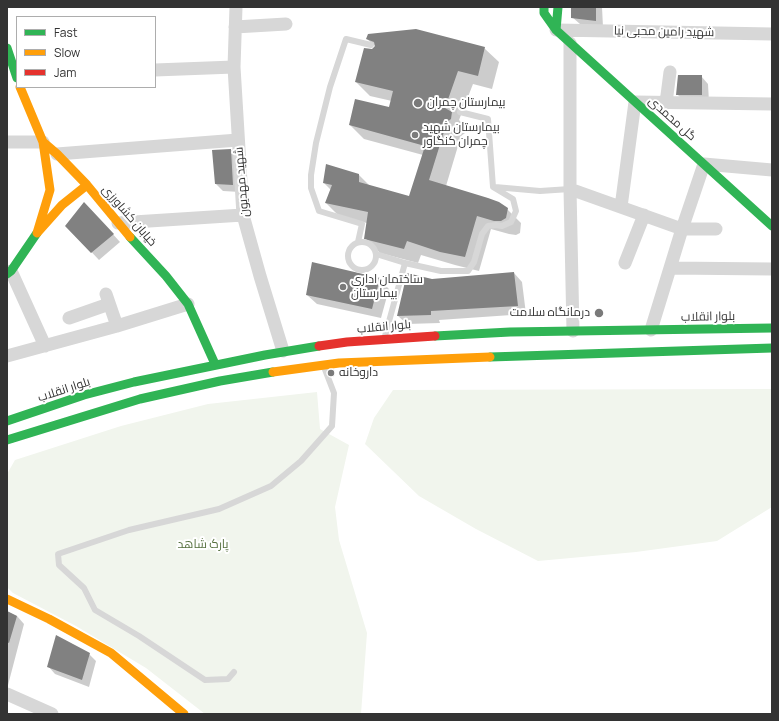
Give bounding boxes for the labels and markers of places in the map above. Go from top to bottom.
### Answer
place label: بیمارستان چمران [427,96,505,110]
marker: بیمارستان چمران [412,97,424,109]
place label: بیمارستان شهید چمران کنگاور [423,121,500,149]
marker: بیمارستان شهید چمران کنگاور [410,130,420,140]
place label: ساختمان اداری بیمارستان [351,273,423,301]
marker: ساختمان اداری بیمارستان [338,282,348,292]
place label: درمانگاه سلامت [510,306,590,320]
marker: درمانگاه سلامت [593,307,605,319]
place label: داروخانه [339,366,378,380]
marker: داروخانه [326,368,336,378]

